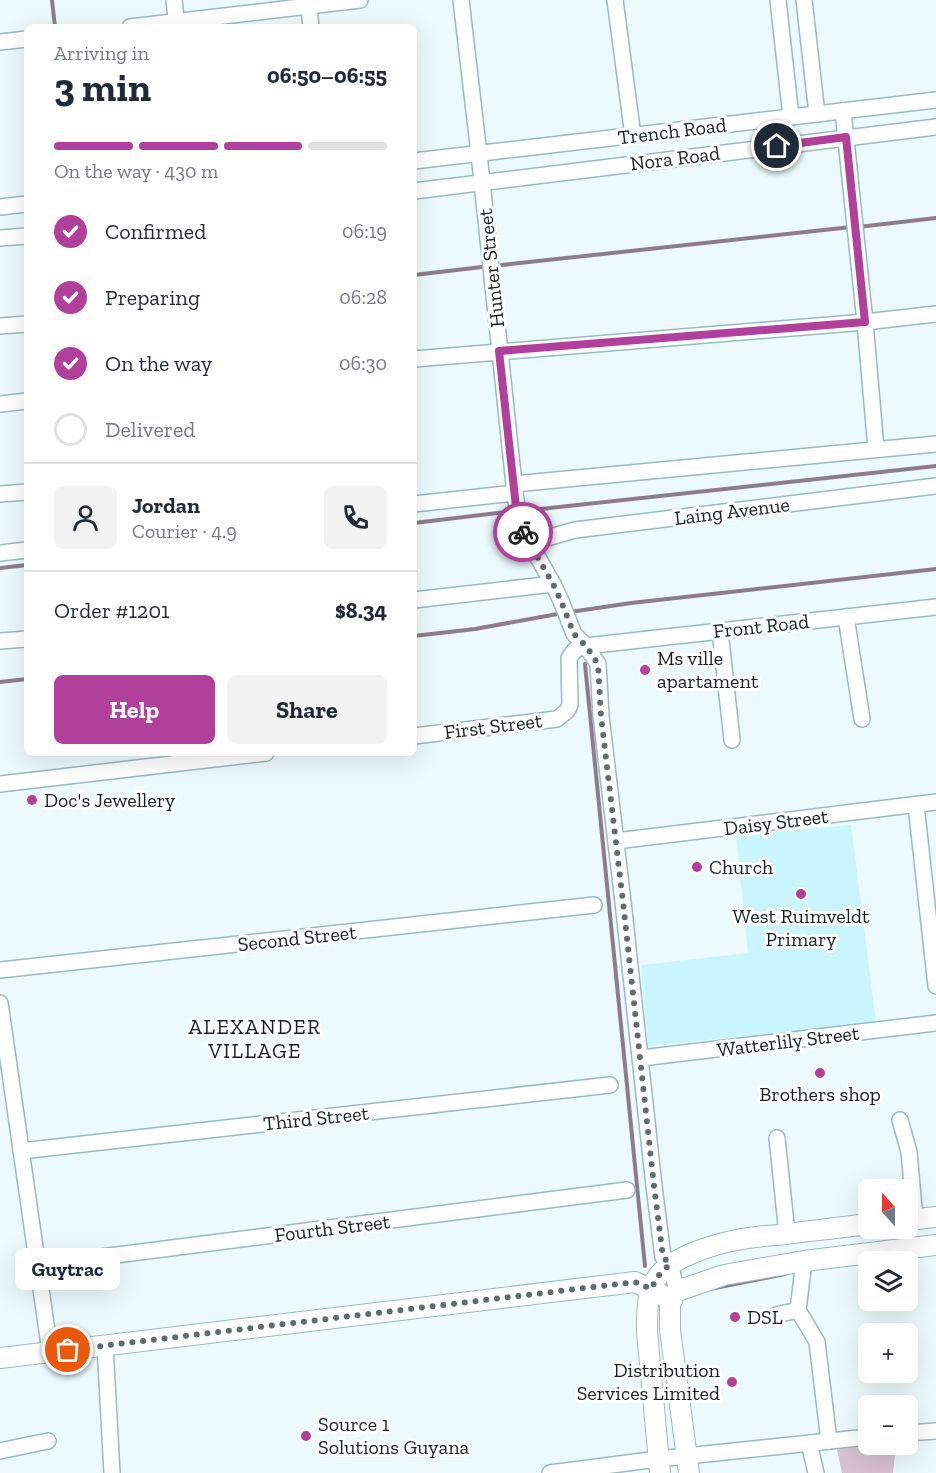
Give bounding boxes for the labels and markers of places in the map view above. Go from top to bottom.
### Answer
pin [751,120,802,171]
place label: Ms ville apartament [657,646,759,693]
marker: Ms ville apartament [638,663,652,677]
place label: Doc's Jewellery [44,788,176,812]
marker: Doc's Jewellery [25,793,39,807]
place label: Church [709,855,774,879]
marker: Church [690,860,704,874]
marker: West Ruimveldt Primary [794,887,808,901]
place label: West Ruimveldt Primary [733,904,870,951]
marker: Brothers shop [813,1066,827,1080]
place label: Brothers shop [759,1082,881,1106]
callout: Guytrac [16,1248,121,1290]
place label: DSL [747,1305,783,1329]
marker: DSL [728,1310,742,1324]
pin [42,1324,93,1375]
place label: Distribution Services Limited [577,1358,721,1405]
marker: Distribution Services Limited [725,1375,739,1389]
place label: Source 1 Solutions Guyana [318,1412,470,1459]
marker: Source 1 Solutions Guyana [299,1429,313,1443]

